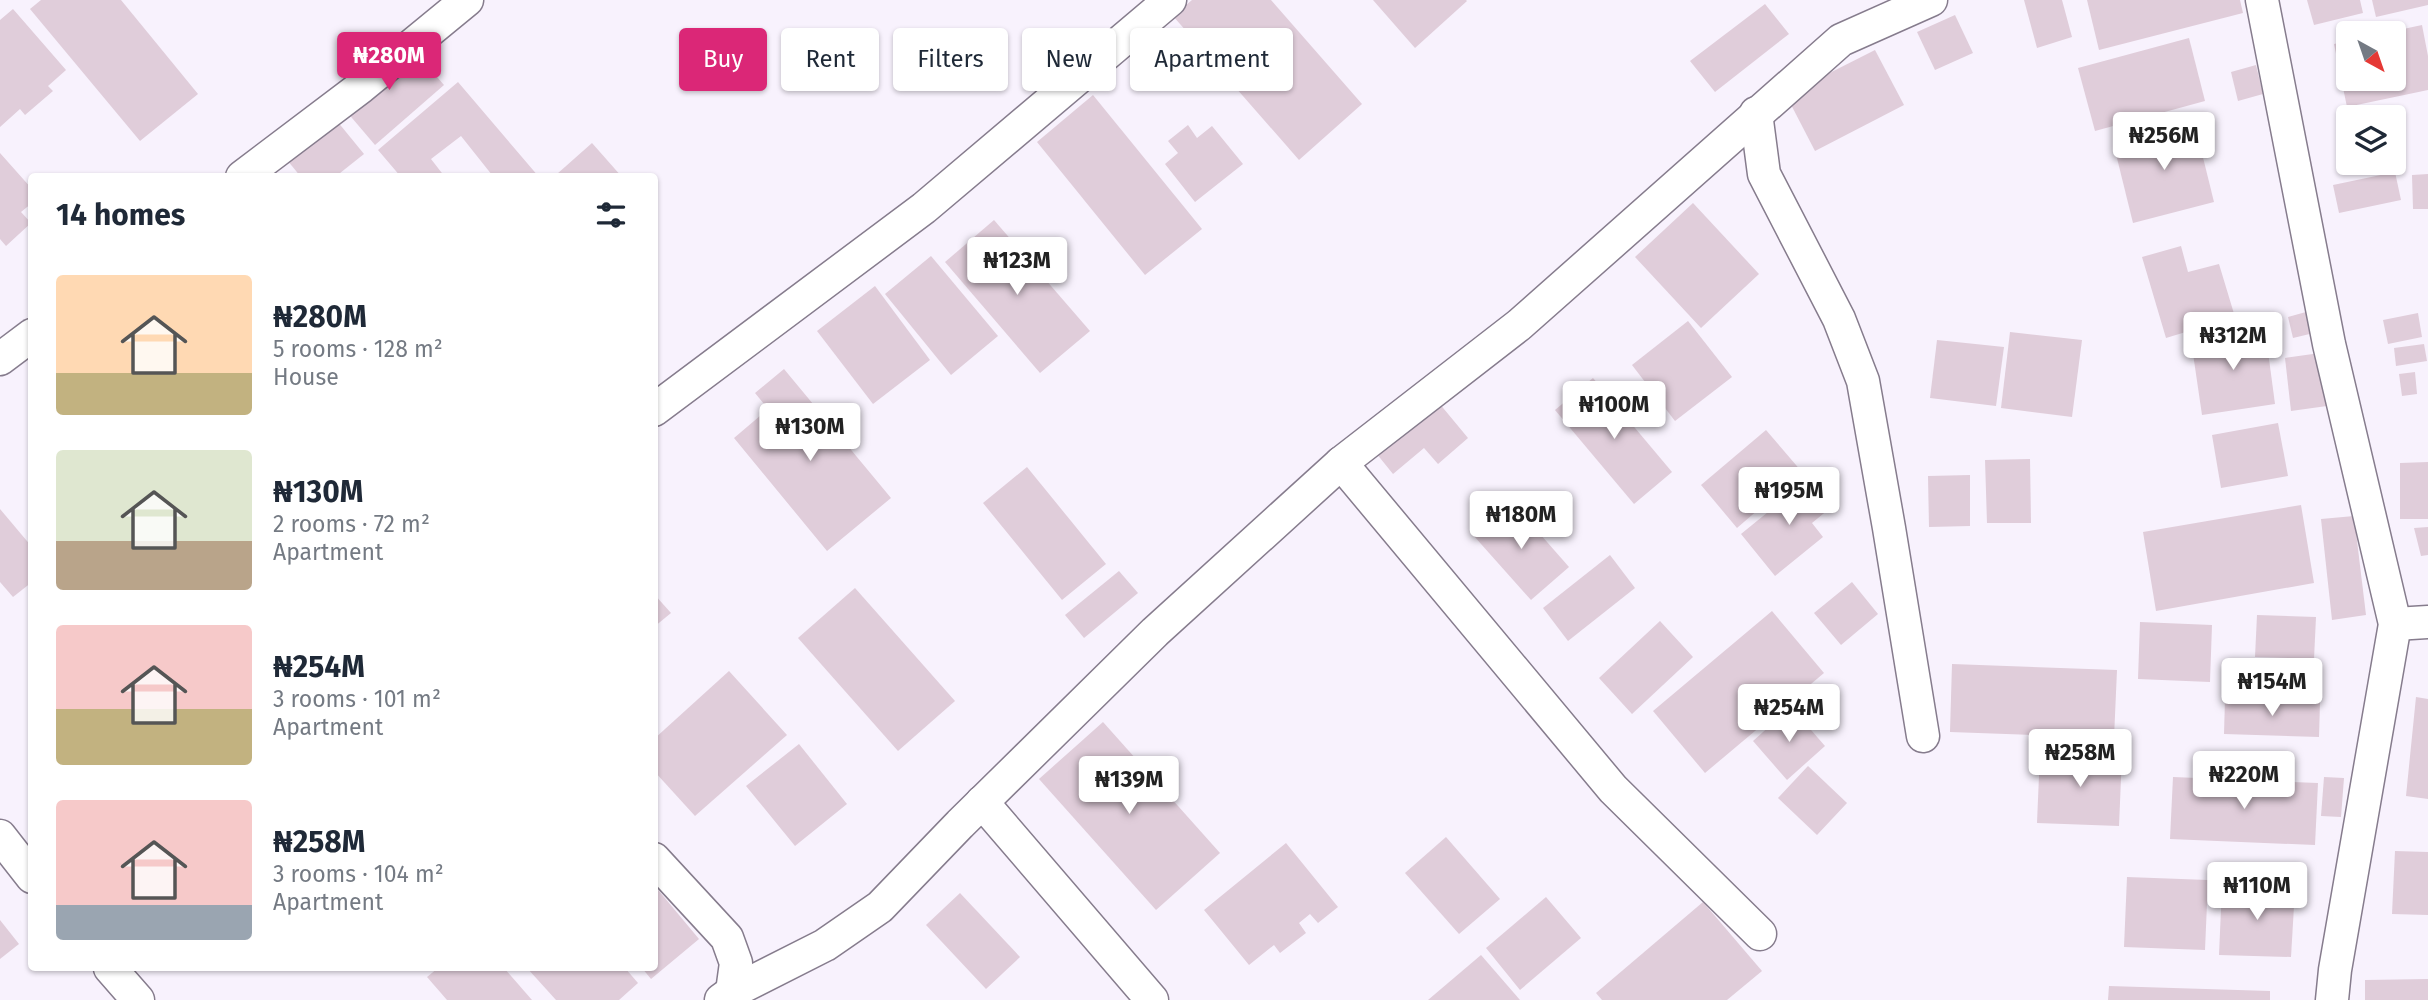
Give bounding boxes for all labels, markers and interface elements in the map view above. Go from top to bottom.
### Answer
north arrow [2336,21,2406,91]
map controls [2336,21,2406,175]
chip: Buy [679,28,767,91]
chip: Rent [781,28,879,91]
chip: Filters [893,28,1008,91]
chip: New [1022,28,1116,91]
chip: Apartment [1130,28,1293,91]
pin: ₦280M [340,32,438,92]
text: ₦280M [353,41,425,69]
button: layers [2336,105,2406,175]
pin: ₦256M [2115,113,2213,172]
text: ₦256M [2129,121,2199,149]
icon: filters [592,196,630,234]
text: 14 homes [56,197,185,233]
pin: ₦123M [968,238,1066,297]
text: ₦123M [983,246,1051,274]
text: ₦280M [273,299,367,335]
icon: home [112,303,196,387]
pin: ₦312M [2184,312,2282,372]
text: ₦312M [2199,321,2267,349]
text: 5 rooms · 128 m² [273,335,443,363]
text: House [273,363,339,391]
pin: ₦100M [1565,382,1663,441]
text: ₦100M [1579,390,1649,418]
pin: ₦130M [761,404,859,463]
text: ₦130M [775,412,845,440]
pin: ₦195M [1740,468,1838,527]
text: ₦130M [273,474,363,510]
text: ₦195M [1754,476,1824,504]
icon: home [112,478,196,562]
pin: ₦180M [1472,491,1570,551]
text: ₦180M [1486,500,1556,528]
text: 2 rooms · 72 m² [273,510,430,538]
text: Apartment [273,538,383,566]
text: ₦254M [273,649,365,685]
icon: home [112,653,196,737]
pin: ₦154M [2223,658,2321,718]
text: ₦154M [2237,667,2307,695]
pin: ₦254M [1740,684,1838,744]
text: 3 rooms · 101 m² [273,685,441,713]
text: ₦254M [1754,693,1824,721]
text: Apartment [273,713,383,741]
pin: ₦258M [2031,730,2129,789]
text: ₦258M [2045,738,2115,766]
pin: ₦220M [2195,752,2293,811]
pin: ₦139M [1080,756,1178,816]
text: ₦220M [2209,760,2279,788]
text: ₦139M [1095,765,1163,793]
text: ₦258M [273,824,365,860]
icon: home [112,828,196,912]
text: 3 rooms · 104 m² [273,860,444,888]
pin: ₦110M [2208,862,2306,922]
text: ₦110M [2223,871,2291,899]
text: Apartment [273,888,383,916]

